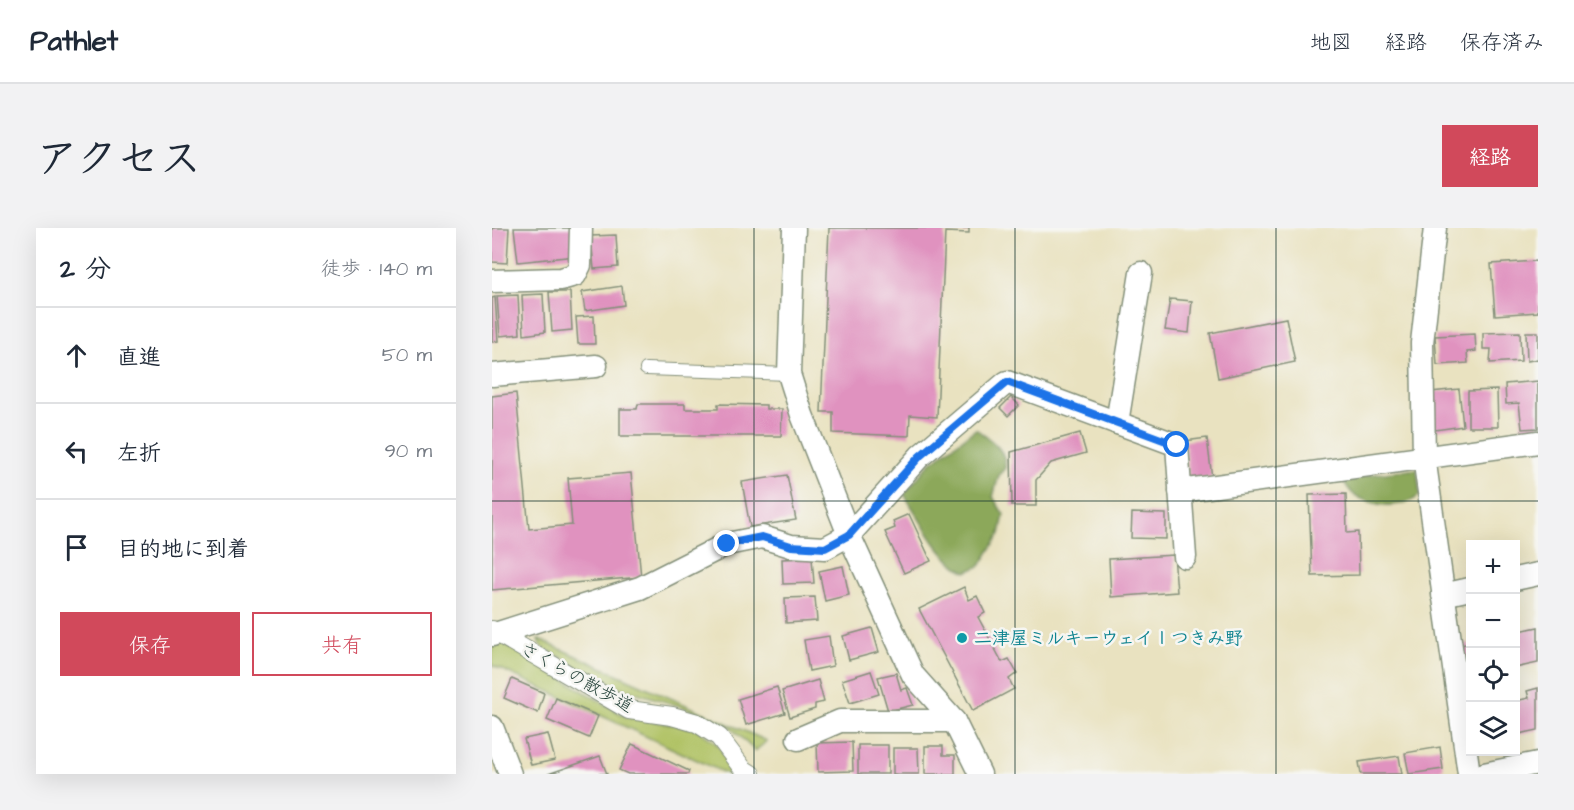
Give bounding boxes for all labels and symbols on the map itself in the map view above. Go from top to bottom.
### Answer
route start [1163,431,1189,457]
route end [713,530,739,556]
place label: 二津屋ミルキーウェイⅠつきみ野 [974,626,1243,651]
marker: 二津屋ミルキーウェイⅠつきみ野 [955,631,969,645]
street label: さくらの散歩道 [516,636,638,719]

